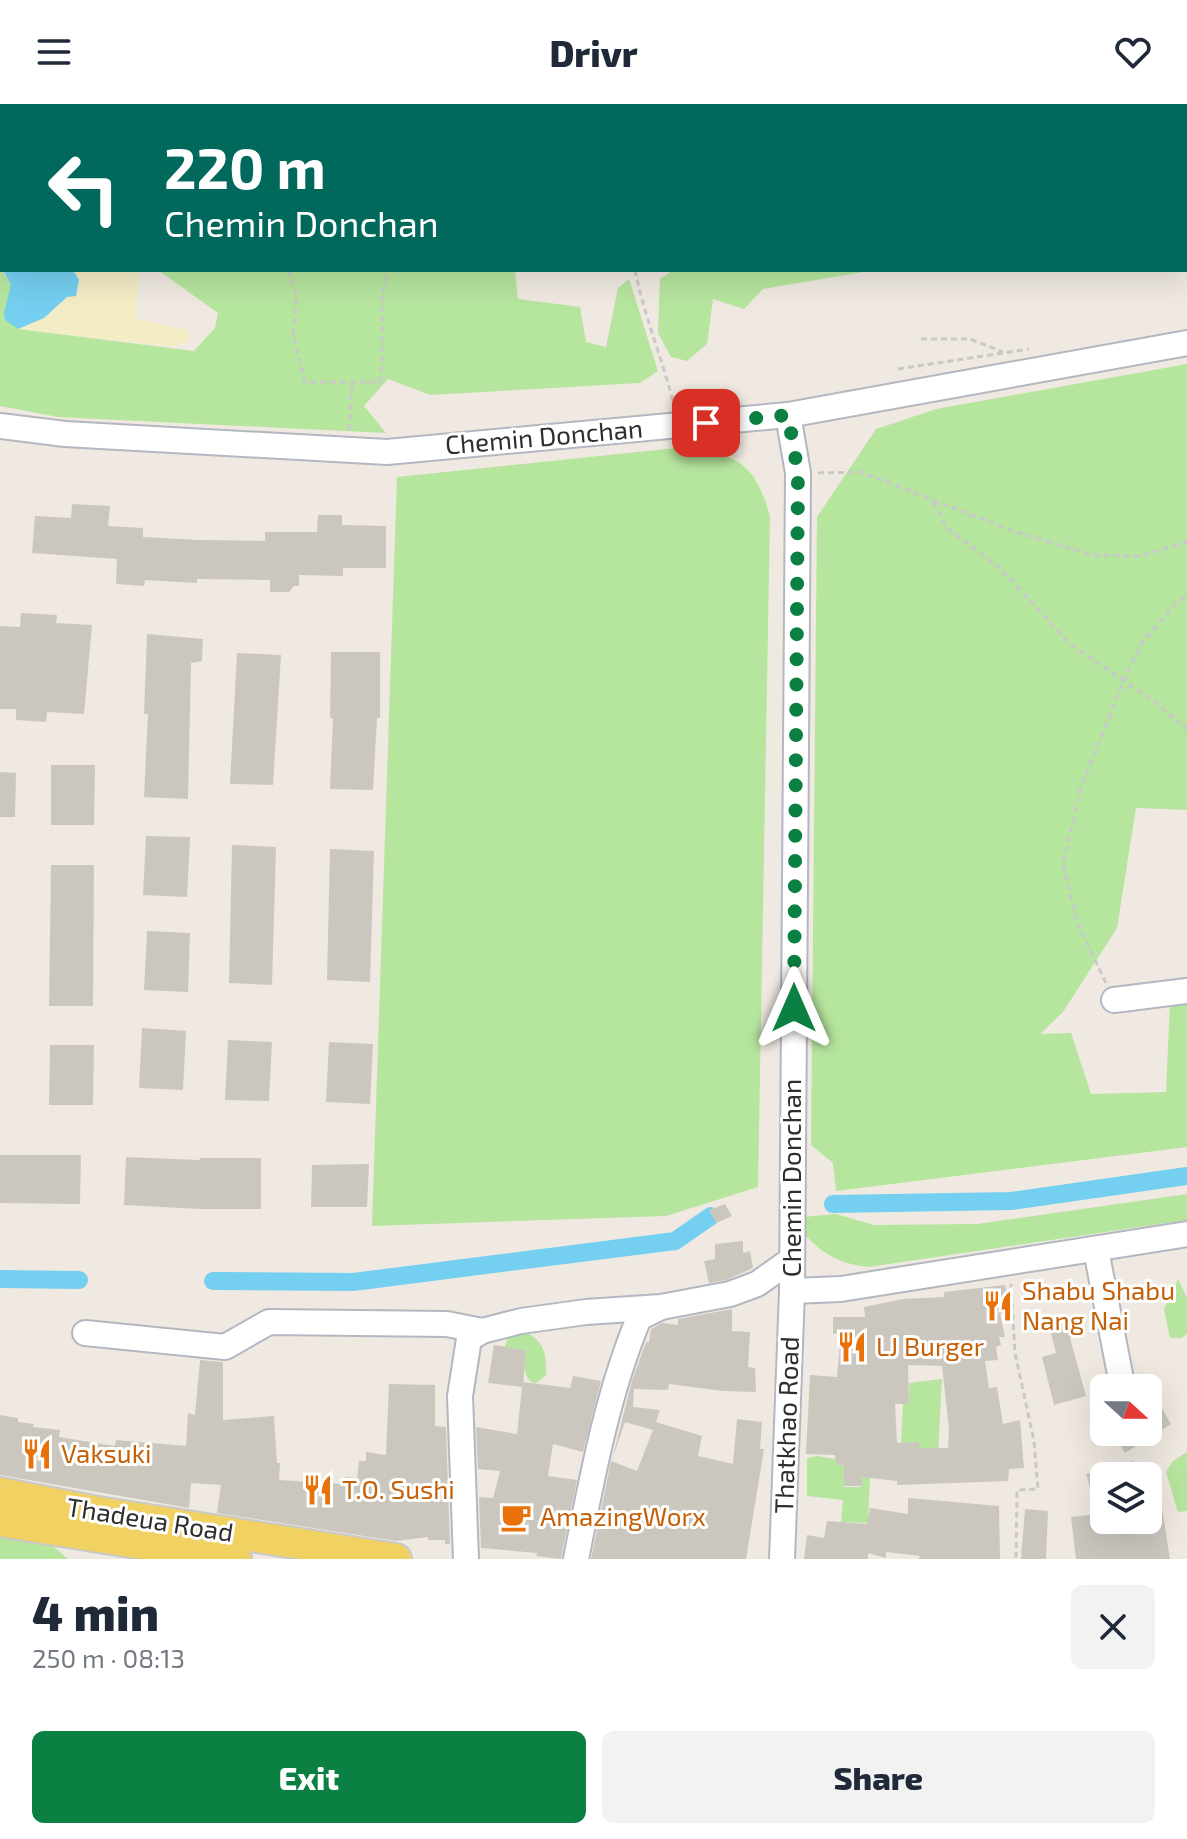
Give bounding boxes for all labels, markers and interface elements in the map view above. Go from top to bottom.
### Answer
icon: menu [32,30,76,74]
icon: heart [1111,30,1155,74]
text: Drivr [549,31,638,74]
text: 220 m [164,133,326,200]
icon: left [32,136,136,240]
text: Chemin Donchan [164,201,439,244]
pin [672,389,740,457]
icon: arrive [684,401,728,445]
street label: Chemin Donchan [444,411,644,460]
position arrow [752,966,836,1050]
street label: Chemin Donchan [775,1079,806,1277]
place label: Shabu Shabu Nang Nai [1022,1274,1175,1335]
restaurant icon: Shabu Shabu Nang Nai [981,1289,1015,1323]
restaurant icon: LJ Burger [835,1330,869,1364]
place label: LJ Burger [876,1330,984,1361]
street label: Thatkhao Road [767,1336,804,1514]
north arrow [1090,1374,1162,1446]
map controls [1090,1374,1162,1534]
restaurant icon: Vaksuki [20,1437,54,1471]
place label: Vaksuki [61,1437,151,1468]
button: layers [1090,1462,1162,1534]
restaurant icon: T.O. Sushi [301,1473,335,1507]
place label: T.O. Sushi [342,1473,455,1504]
street label: Thadeua Road [65,1490,236,1547]
cafe icon: AmazingWorx [499,1500,533,1534]
place label: AmazingWorx [540,1500,706,1531]
text: 4 min [32,1583,159,1641]
button: close [1071,1585,1155,1669]
text: 250 m · 08:13 [32,1642,185,1673]
button: Exit [32,1731,586,1823]
button: Share [602,1731,1155,1823]

